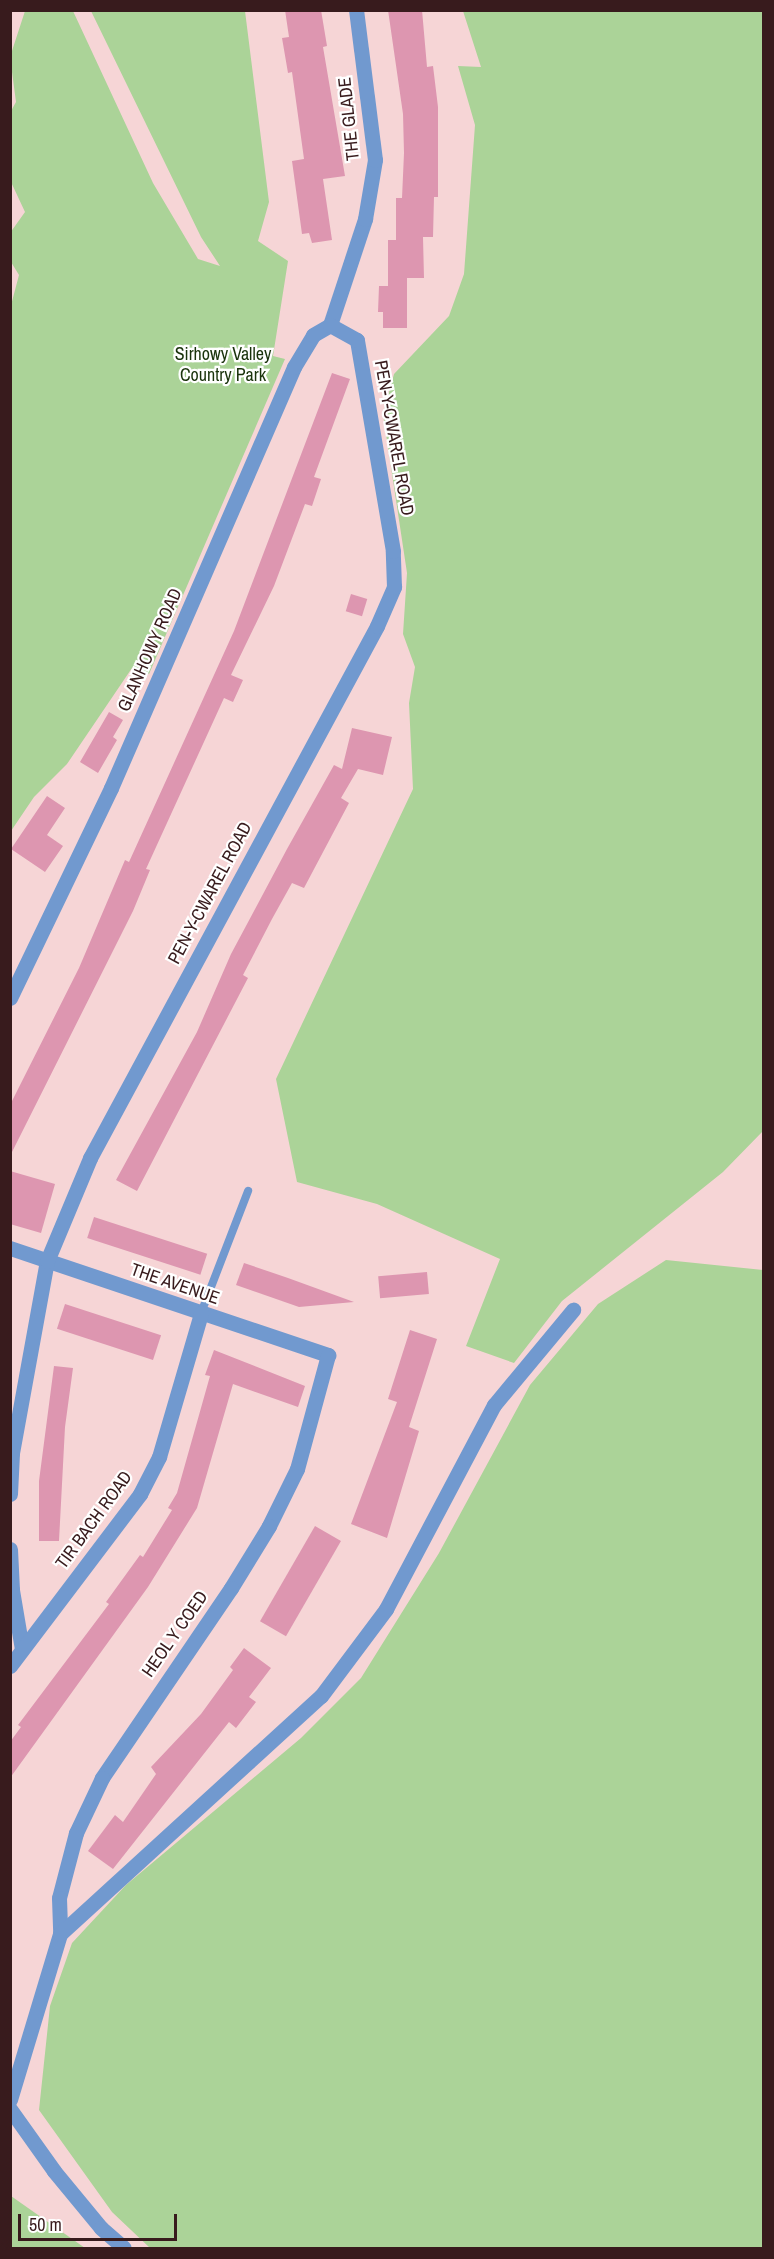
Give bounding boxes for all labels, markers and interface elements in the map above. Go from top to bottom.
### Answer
street label: THE GLADE [334,76,364,162]
park label: Sirhowy Valley Country Park [175,344,271,386]
street label: PEN-Y-CWAREL ROAD [370,358,418,518]
street label: GLANHOWY ROAD [113,585,187,715]
street label: PEN-Y-CWAREL ROAD [163,818,257,968]
street label: THE AVENUE [127,1259,223,1309]
street label: TIR BACH ROAD [51,1467,137,1573]
street label: HEOL Y COED [137,1586,213,1682]
scale bar [21,2202,180,2240]
text: 50 m [29,2212,62,2237]

